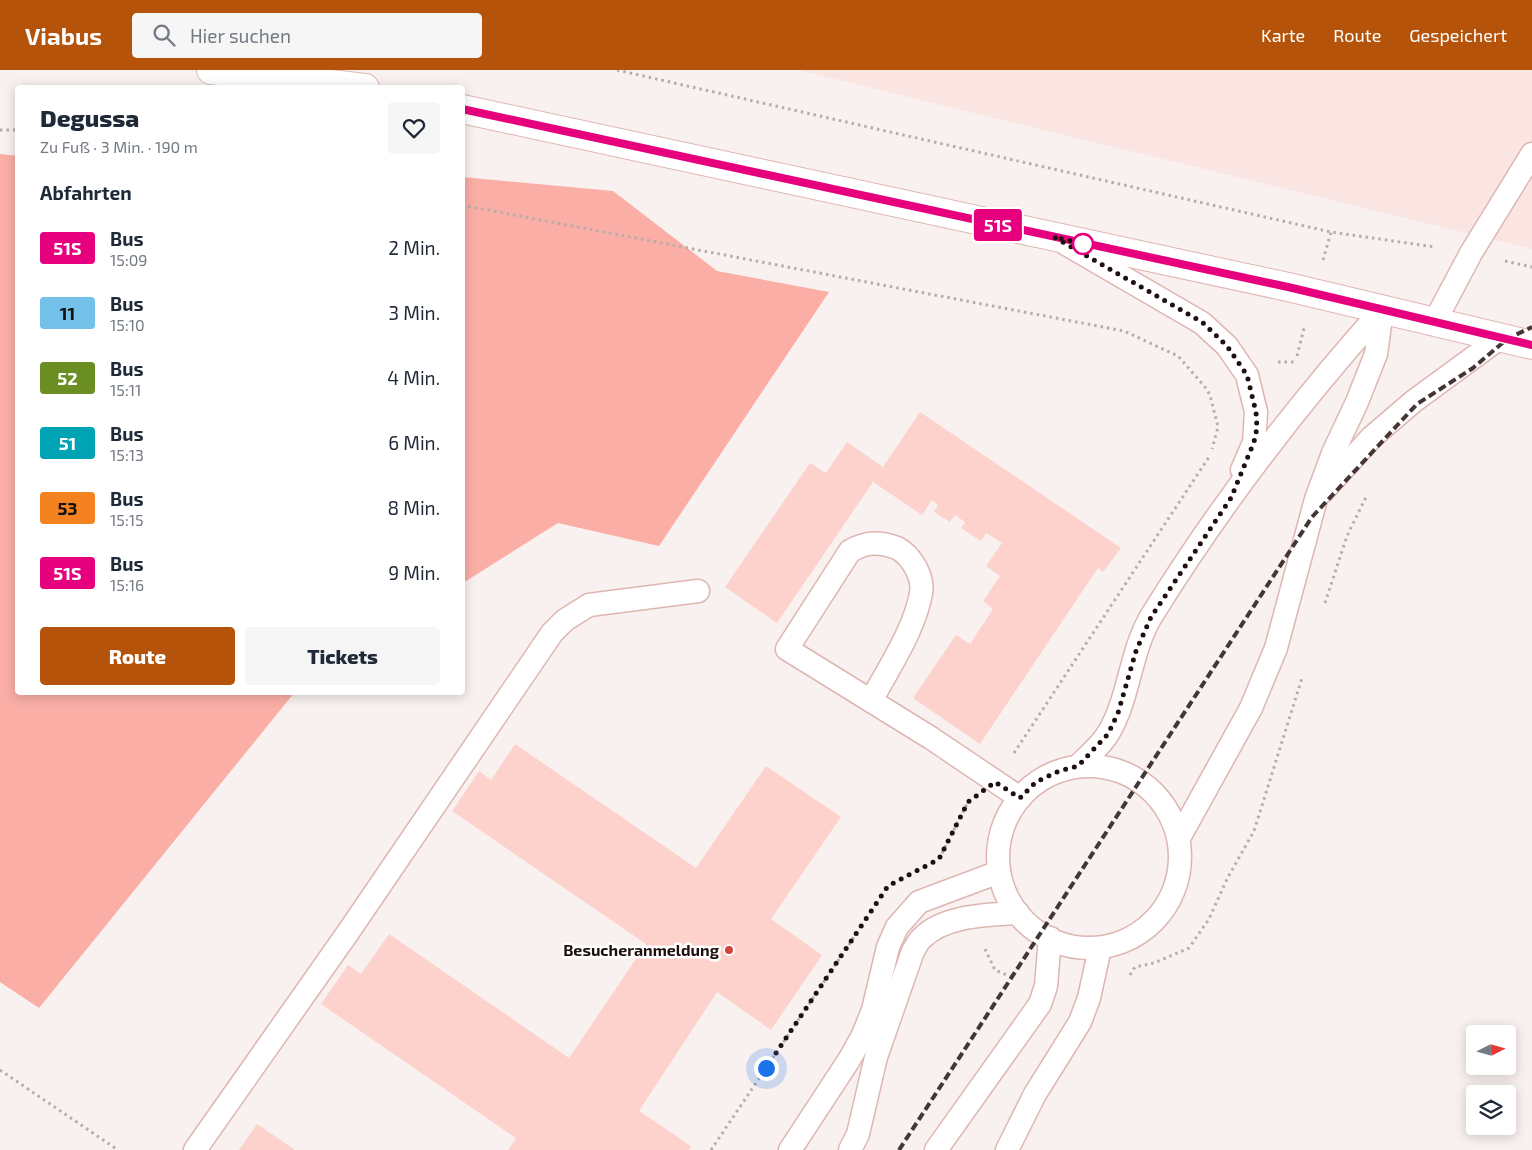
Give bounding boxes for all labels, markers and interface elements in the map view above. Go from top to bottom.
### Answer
search box [132,13,482,58]
text: Viabus [25,21,102,50]
icon: search [150,21,178,49]
text: Hier suchen [190,24,291,47]
text: Karte [1261,24,1305,46]
text: Route [1333,24,1381,46]
text: Gespeichert [1409,24,1507,46]
button: heart [388,102,440,154]
text: Degussa [40,103,139,132]
text: Zu Fuß · 3 Min. · 190 m [40,137,198,156]
text: Abfahrten [40,181,132,204]
line badge: 51S [969,209,1027,241]
text: 51S [984,214,1012,236]
text: Bus [110,227,144,250]
unlabelled marker [1072,233,1094,255]
text: 2 Min. [388,236,440,259]
text: 51S [53,237,82,259]
text: 15:09 [110,250,148,269]
text: Bus [110,292,144,315]
text: 3 Min. [388,301,440,324]
text: 11 [60,302,75,324]
text: 15:10 [110,315,145,334]
text: Bus [110,357,144,380]
text: 4 Min. [387,366,440,389]
text: 52 [57,367,78,389]
text: 15:11 [110,380,141,399]
text: Bus [110,422,144,445]
text: 6 Min. [388,431,440,454]
text: 51 [59,432,76,454]
text: 15:13 [110,445,144,464]
text: Bus [110,487,144,510]
text: 8 Min. [387,496,440,519]
text: 53 [57,497,78,519]
text: 15:15 [110,510,144,529]
text: Bus [110,552,144,575]
text: 9 Min. [388,561,440,584]
text: 51S [53,562,82,584]
text: 15:16 [110,575,144,594]
button: Route [40,627,235,685]
button: Tickets [245,627,440,685]
place label: Besucheranmeldung [563,940,720,959]
marker: Besucheranmeldung [723,944,735,956]
north arrow [1466,1025,1516,1075]
map controls [1466,1025,1516,1135]
your location [754,1056,779,1081]
button: layers [1466,1085,1516,1135]

